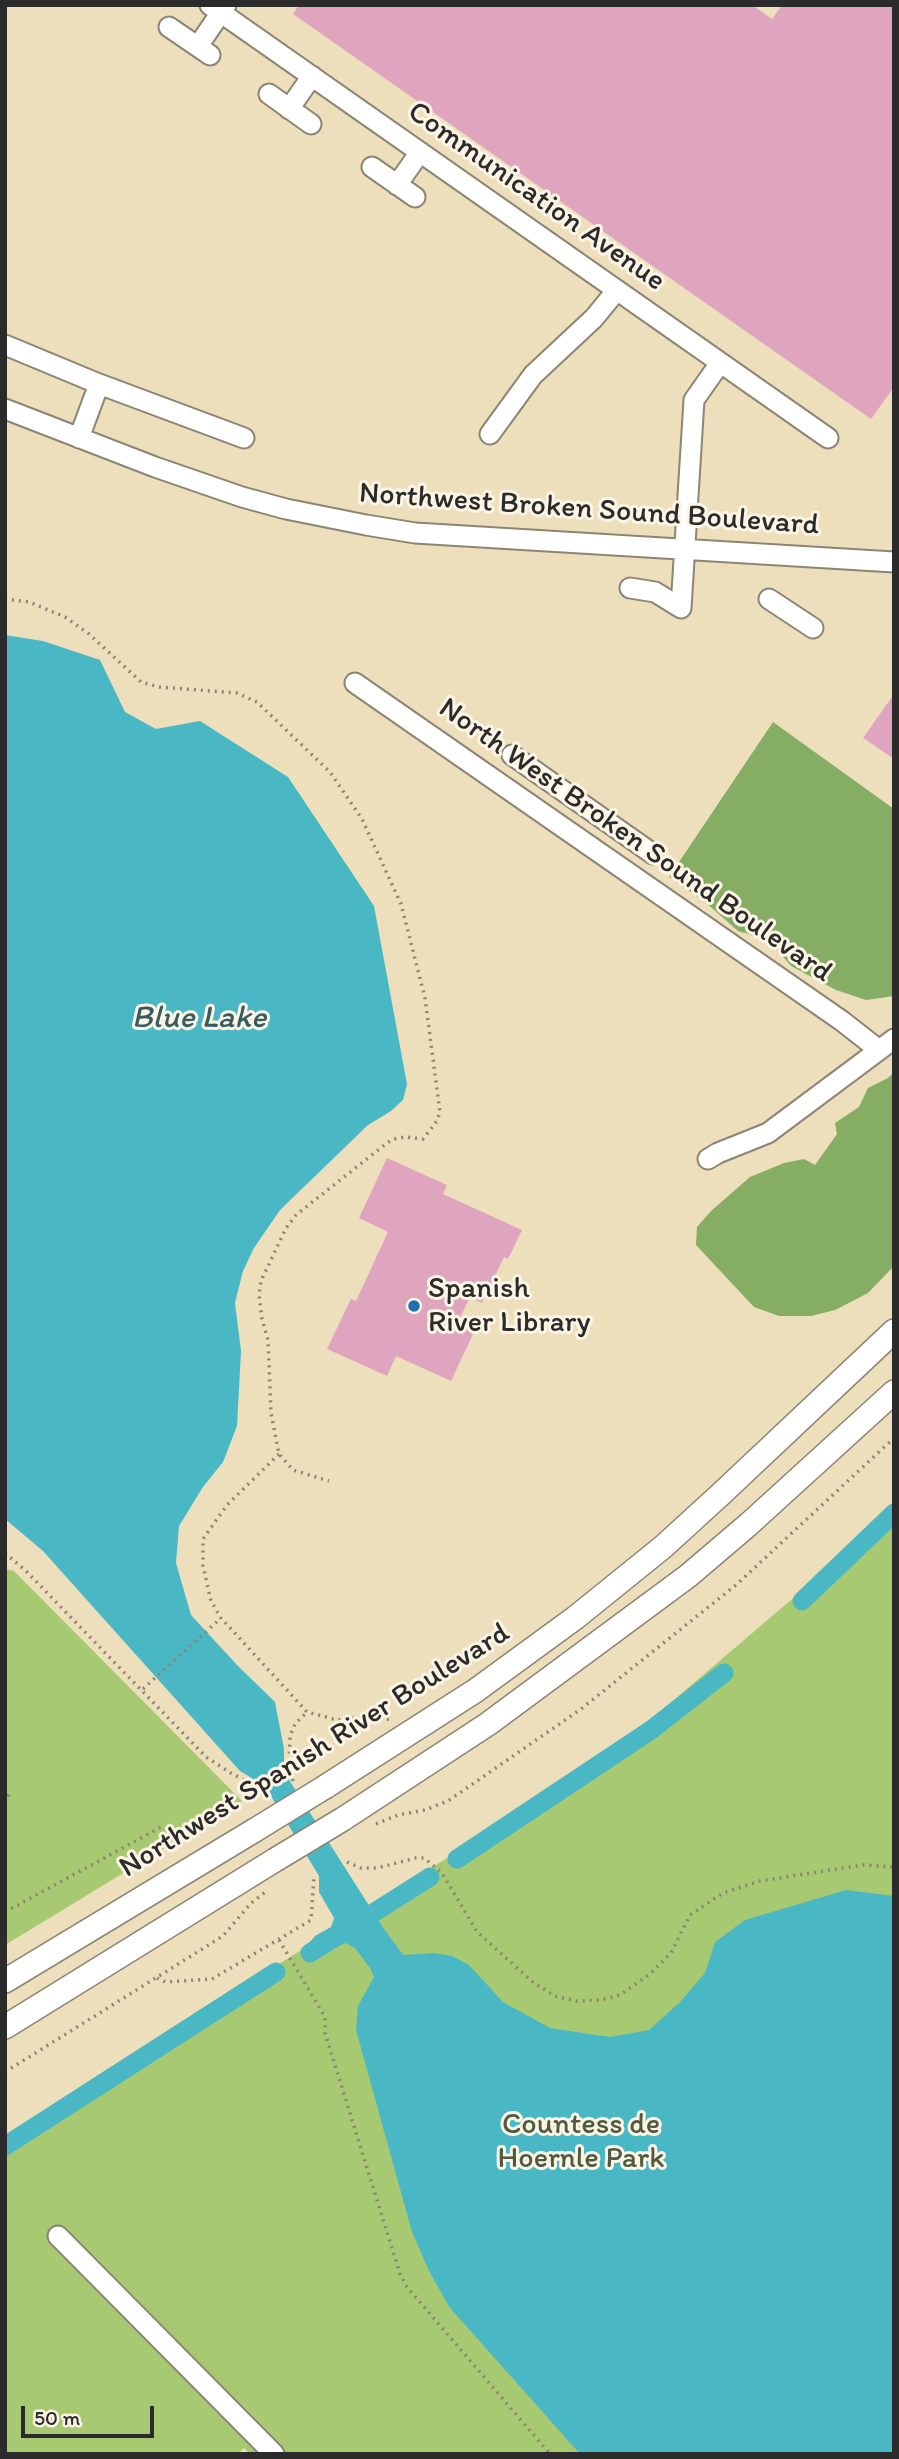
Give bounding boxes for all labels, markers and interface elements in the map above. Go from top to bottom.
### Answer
street label: Communication Avenue [400,94,672,300]
street label: Northwest Broken Sound Boulevard [358,476,820,544]
street label: North West Broken Sound Boulevard [431,691,839,991]
water label: Blue Lake [132,1000,266,1038]
place label: Spanish River Library [428,1271,590,1342]
marker: Spanish River Library [406,1298,422,1314]
street label: Northwest Spanish River Boulevard [113,1616,517,1886]
park label: Countess de Hoernle Park [498,2107,664,2178]
scale bar [24,2392,158,2436]
text: 50 m [34,2405,80,2430]

